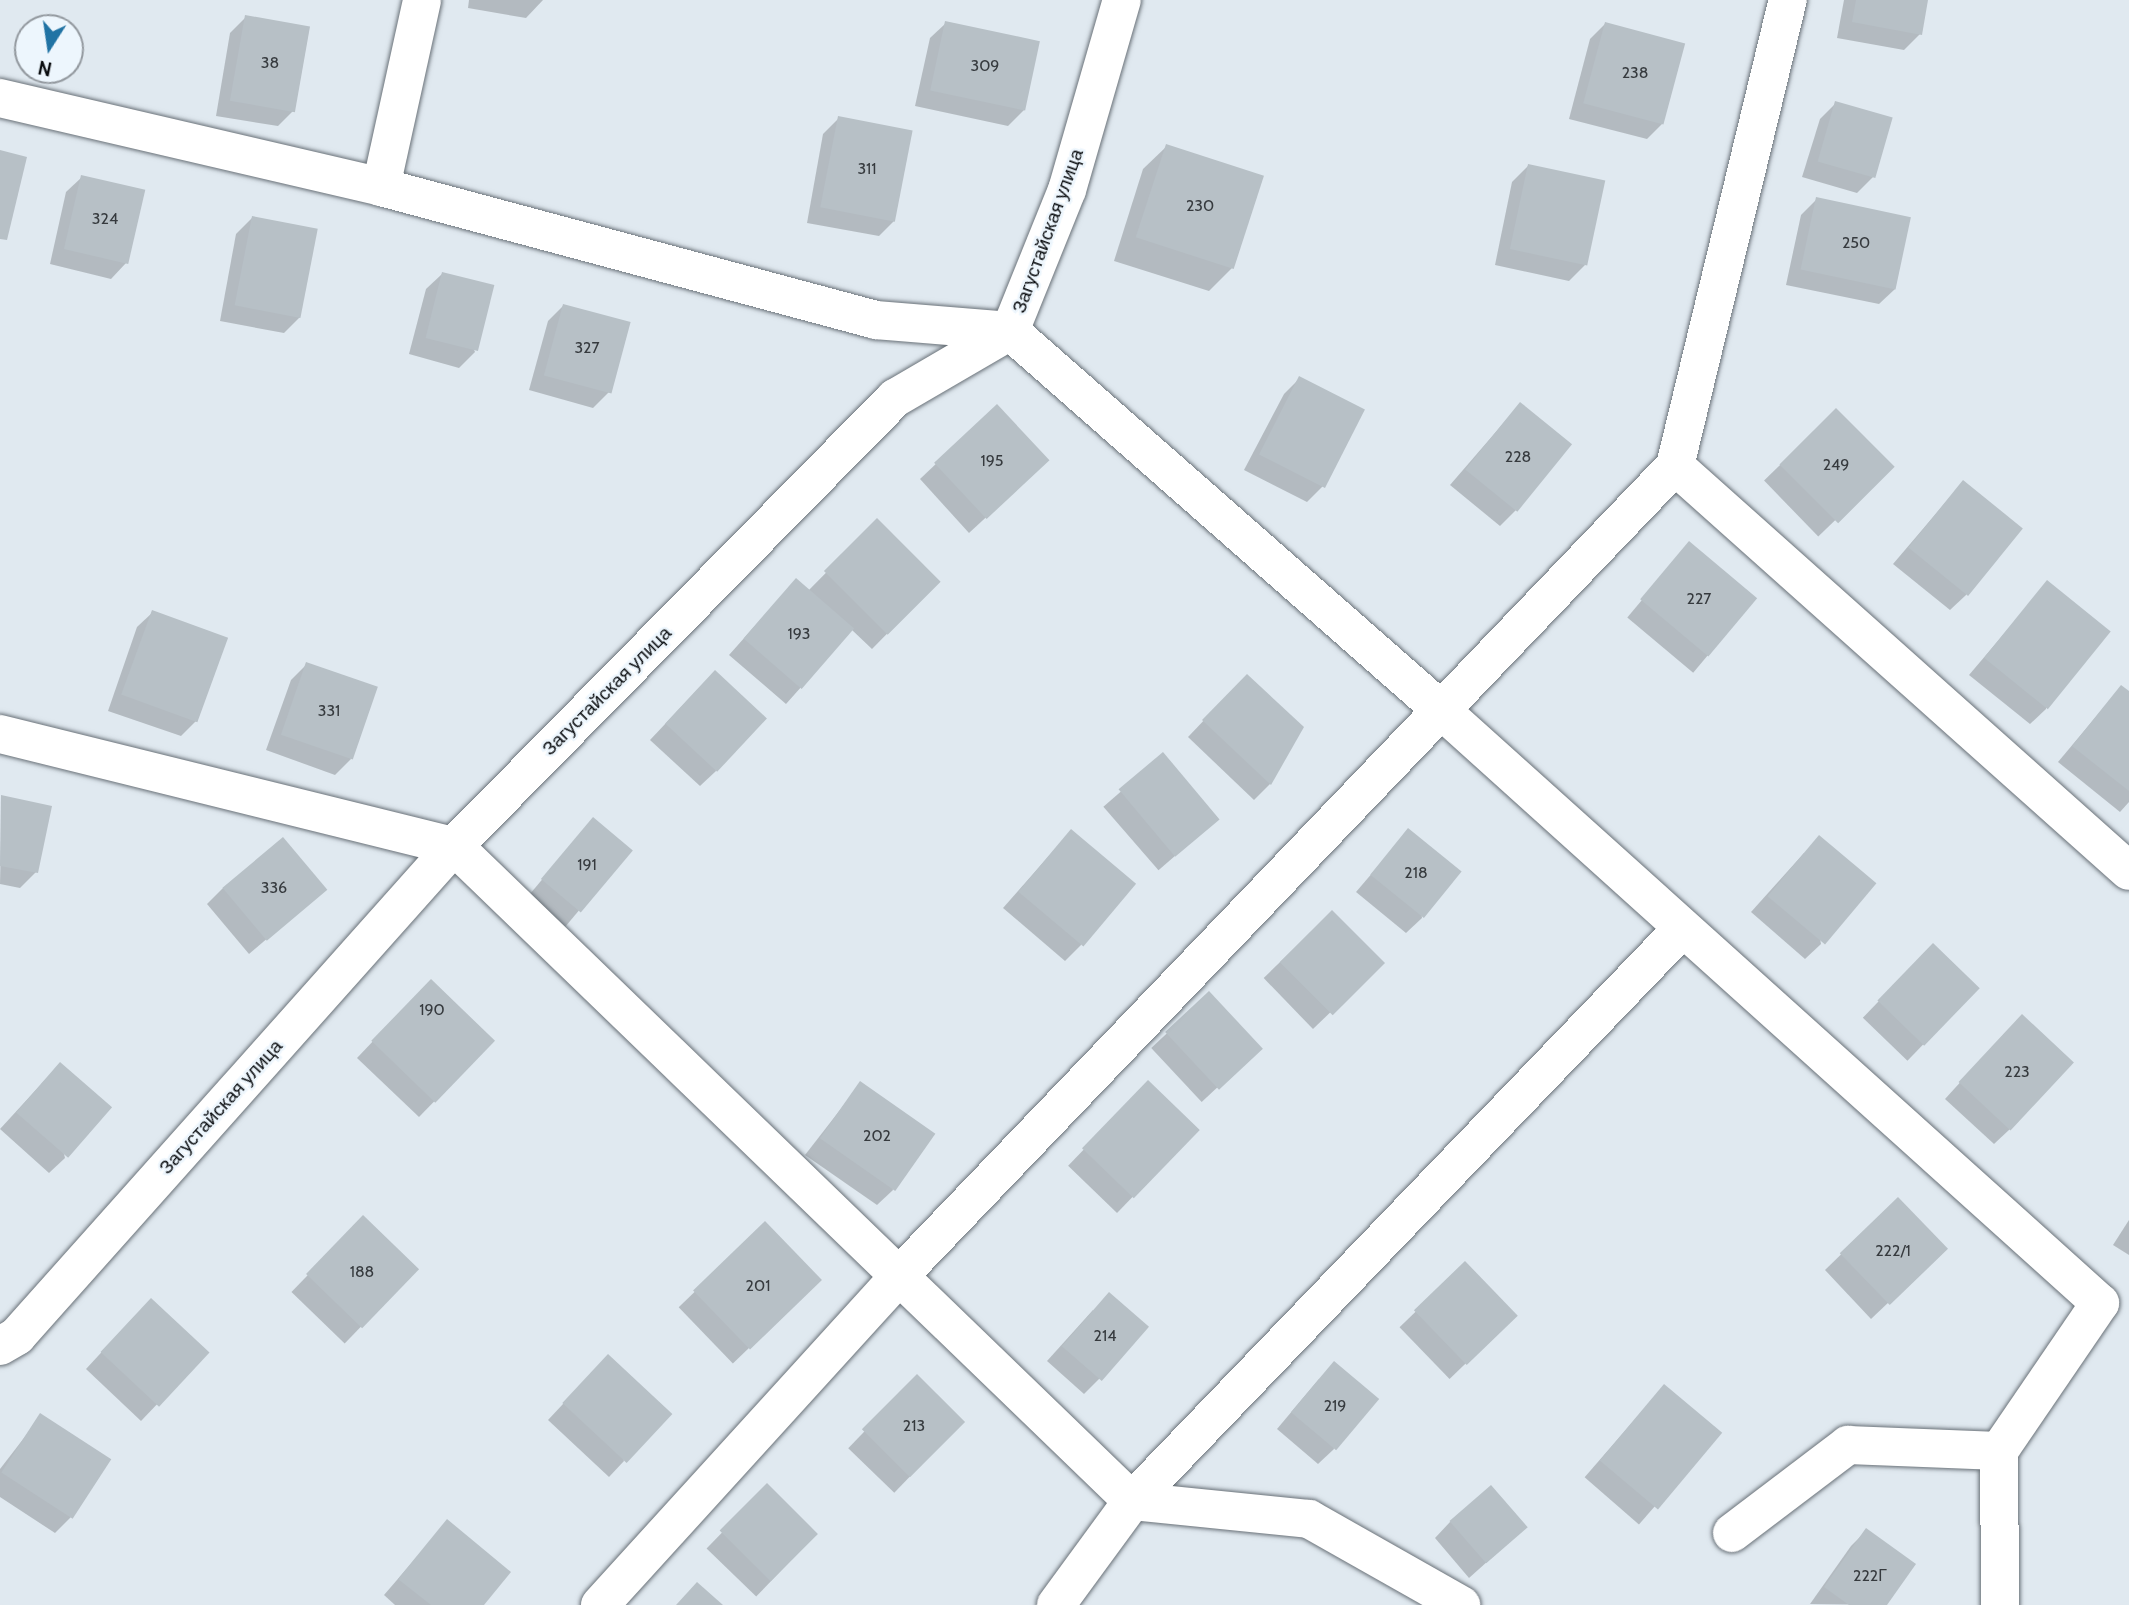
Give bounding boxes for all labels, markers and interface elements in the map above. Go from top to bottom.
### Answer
north arrow [14,14,84,84]
house number: 38 [261,53,279,73]
text: N [36,55,54,81]
house number: 309 [971,56,999,76]
house number: 238 [1622,63,1648,83]
street label: Загустайская улица [1008,146,1088,316]
house number: 311 [857,159,877,179]
house number: 230 [1186,196,1214,216]
house number: 324 [92,209,118,229]
house number: 250 [1842,233,1870,253]
house number: 327 [574,338,600,358]
house number: 228 [1505,447,1531,467]
house number: 195 [981,451,1003,471]
house number: 249 [1823,455,1849,475]
house number: 227 [1687,589,1711,609]
street label: Загустайская улица [538,622,676,760]
house number: 193 [788,624,810,644]
house number: 331 [318,701,340,721]
house number: 191 [577,855,597,875]
house number: 218 [1404,863,1428,883]
house number: 336 [261,878,287,898]
house number: 190 [419,1000,445,1020]
street label: Загустайская улица [155,1035,287,1179]
house number: 223 [2004,1062,2030,1082]
house number: 202 [863,1126,891,1146]
house number: 222/1 [1875,1241,1911,1261]
house number: 188 [350,1262,374,1282]
house number: 201 [746,1276,770,1296]
house number: 214 [1094,1326,1116,1346]
house number: 219 [1324,1396,1346,1416]
house number: 213 [903,1416,925,1436]
house number: 222Г [1853,1566,1887,1586]

